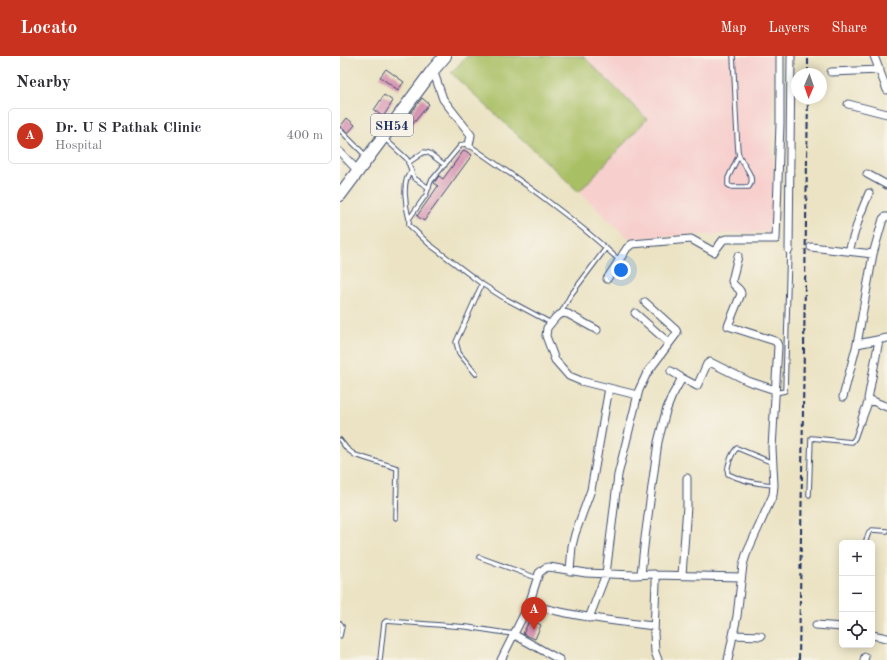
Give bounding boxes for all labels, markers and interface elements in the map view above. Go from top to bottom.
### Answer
text: Locato [20,19,77,38]
text: Map [721,21,747,35]
text: Layers [769,21,810,35]
text: Share [832,21,867,35]
north arrow [791,68,827,104]
text: Nearby [16,74,71,91]
road number: SH54 [371,114,413,136]
text: Dr. U S Pathak Clinic [55,121,202,136]
text: A [25,129,35,142]
text: 400 m [286,129,323,142]
text: Hospital [55,139,102,152]
your location [611,260,631,280]
map controls [839,540,875,648]
button: + [839,540,875,576]
button: − [839,576,875,612]
pin: A [521,597,547,630]
button: locate [839,612,875,648]

